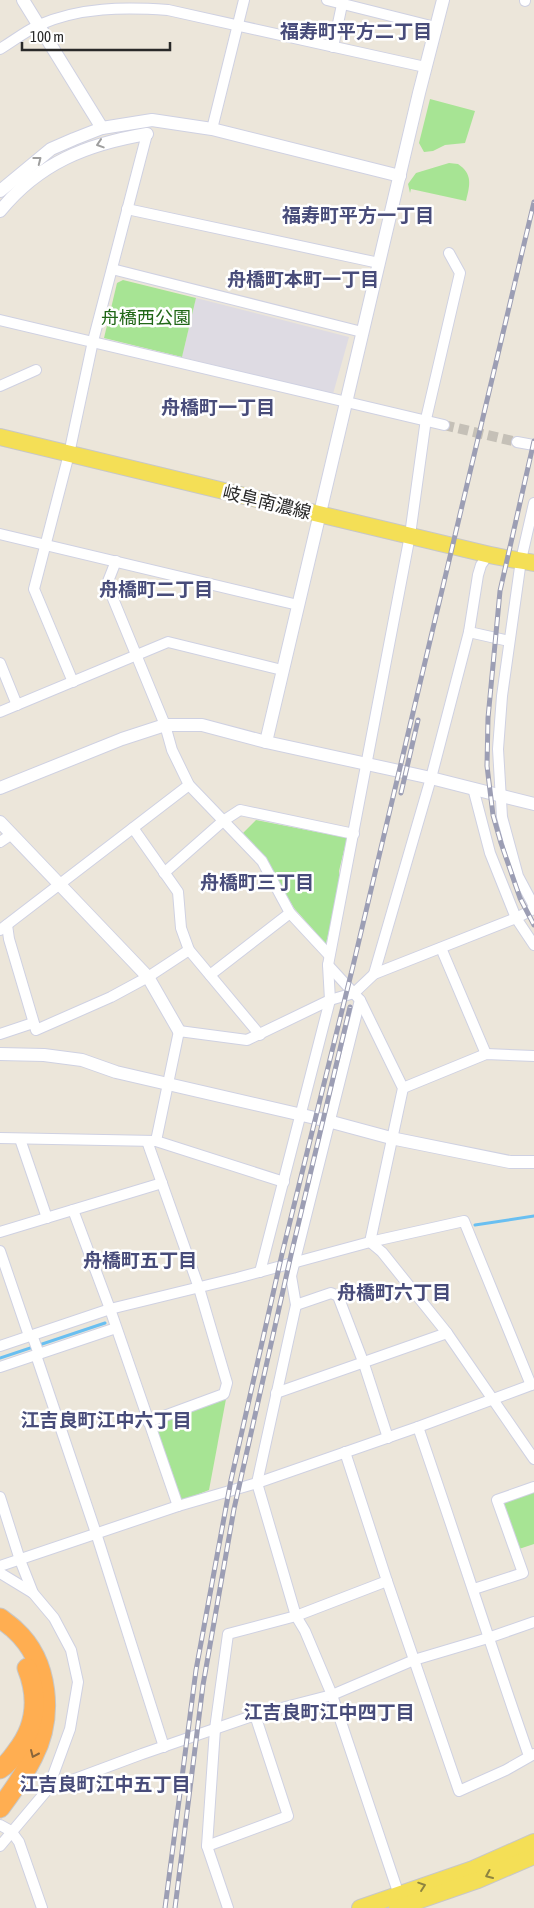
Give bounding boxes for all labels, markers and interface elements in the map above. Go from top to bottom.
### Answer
scale bar [22,20,170,52]
district label: 福寿町平方二丁目 [280,20,432,42]
text: 100 m [30,28,64,45]
one-way arrow [96,138,104,148]
one-way arrow [32,157,41,166]
district label: 福寿町平方一丁目 [282,204,434,226]
district label: 舟橋町本町一丁目 [227,268,379,290]
park label: 舟橋西公園 [101,307,191,328]
district label: 舟橋町一丁目 [161,396,275,418]
street label: 岐阜南濃線 [221,481,313,523]
district label: 舟橋町二丁目 [99,578,213,600]
district label: 舟橋町三丁目 [200,871,314,893]
district label: 舟橋町五丁目 [83,1249,197,1271]
district label: 舟橋町六丁目 [337,1281,451,1303]
district label: 江吉良町江中六丁目 [20,1409,192,1431]
district label: 江吉良町江中四丁目 [243,1701,415,1723]
one-way arrow [29,1749,40,1758]
district label: 江吉良町江中五丁目 [19,1773,191,1795]
one-way arrow [485,1869,494,1880]
one-way arrow [418,1882,426,1892]

